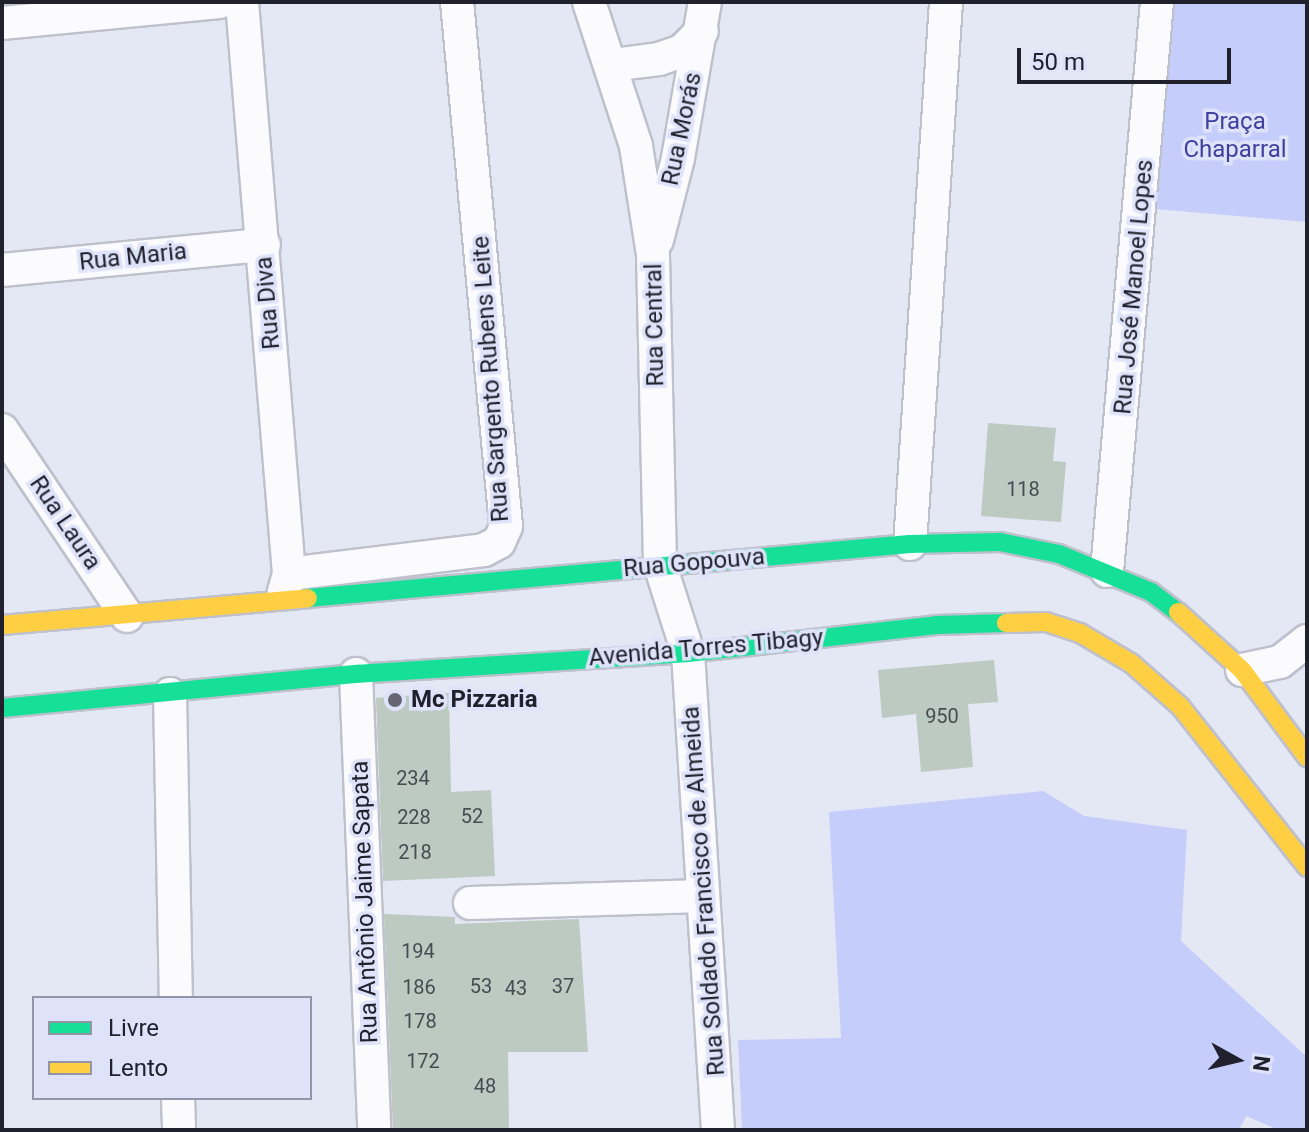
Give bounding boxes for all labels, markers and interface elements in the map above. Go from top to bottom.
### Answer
scale bar [1021,32,1235,82]
text: 50 m [1031,48,1085,76]
street label: Rua Morás [656,70,708,188]
park label: Praça Chaparral [1183,108,1287,164]
street label: Rua José Manoel Lopes [1109,158,1159,416]
street label: Rua Sargento Rubens Leite [467,235,515,523]
street label: Rua Maria [78,237,188,277]
street label: Rua Diva [250,255,286,351]
street label: Rua Central [640,263,670,387]
street label: Rua Laura [23,471,107,575]
house number: 118 [1006,477,1040,501]
street label: Rua Gopouva [622,542,766,584]
street label: Avenida Torres Tibagy [587,623,825,673]
place label: Mc Pizzaria [411,686,538,714]
marker: Mc Pizzaria [386,691,404,709]
house number: 950 [925,704,959,728]
street label: Rua Soldado Francisco de Almeida [677,705,731,1077]
street label: Rua Antônio Jaime Sapata [346,760,384,1044]
house number: 234 [396,766,430,790]
house number: 52 [461,804,483,828]
house number: 228 [397,805,431,829]
house number: 218 [398,840,432,864]
house number: 194 [401,939,435,963]
house number: 53 [470,974,492,998]
house number: 37 [552,974,574,998]
house number: 186 [402,975,436,999]
house number: 43 [505,976,527,1000]
legend [32,996,312,1100]
house number: 178 [403,1009,437,1033]
text: Livre [108,1014,159,1042]
north arrow [1197,1020,1277,1100]
house number: 172 [406,1049,440,1073]
text: Lento [108,1054,168,1082]
text: N [1248,1054,1275,1073]
house number: 48 [474,1074,496,1098]

